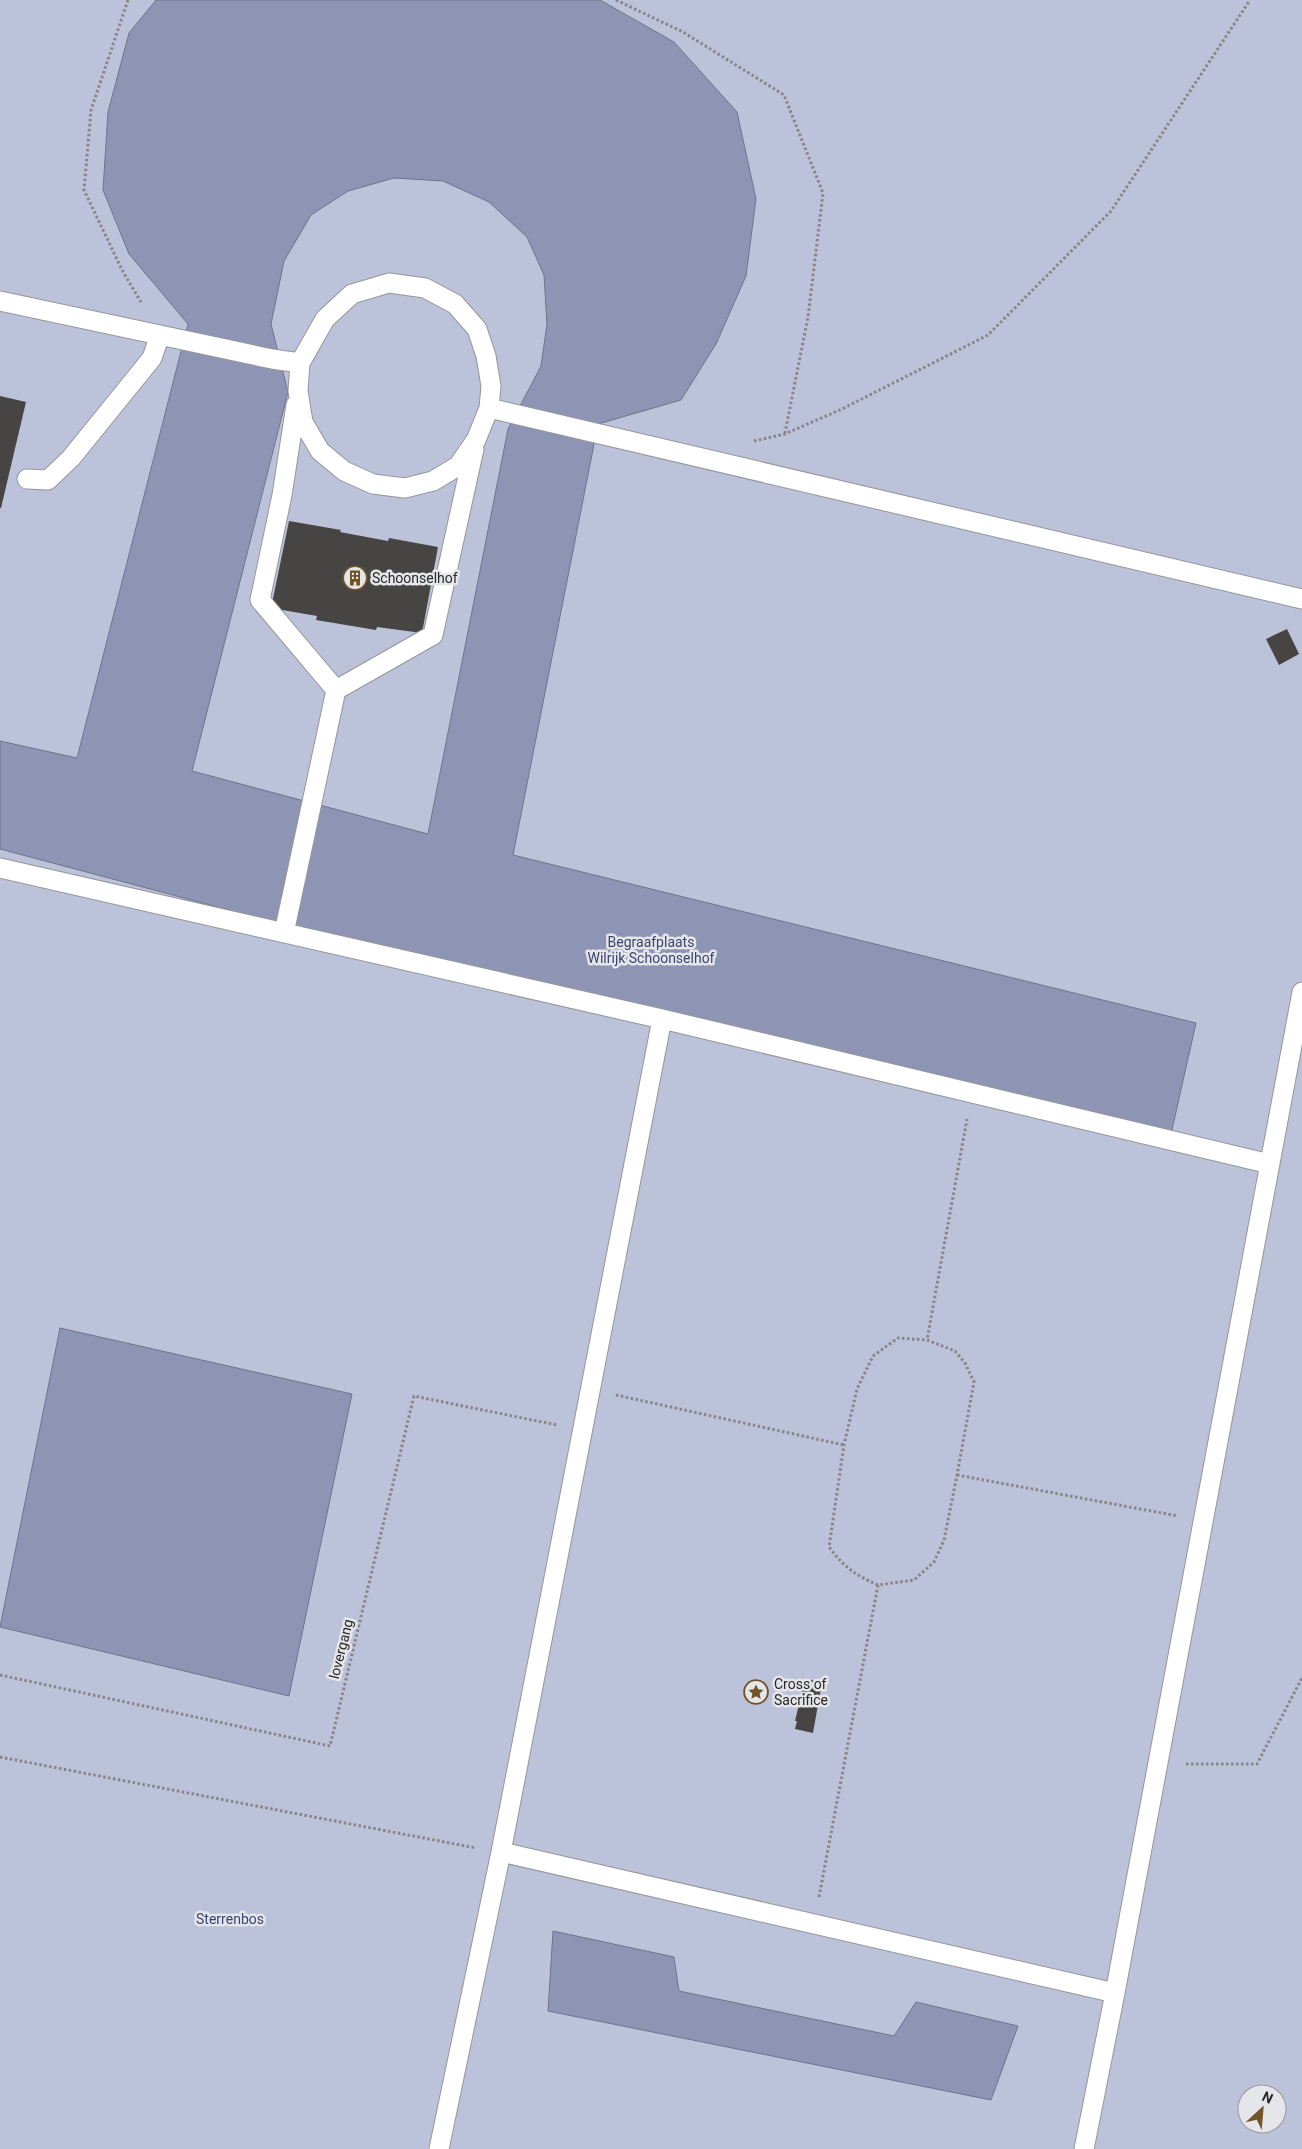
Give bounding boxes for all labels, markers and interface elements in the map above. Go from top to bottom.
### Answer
building icon: Schoonselhof [342,565,368,591]
place label: Schoonselhof [372,570,458,586]
park label: Begraafplaats Wilrijk Schoonselhof [588,934,715,966]
street label: lovergang [326,1617,356,1681]
place label: Cross of Sacrifice [774,1676,828,1708]
place icon: Cross of Sacrifice [743,1679,769,1705]
park label: Sterrenbos [196,1911,264,1927]
north arrow [1237,2084,1287,2134]
text: N [1260,2088,1276,2107]

